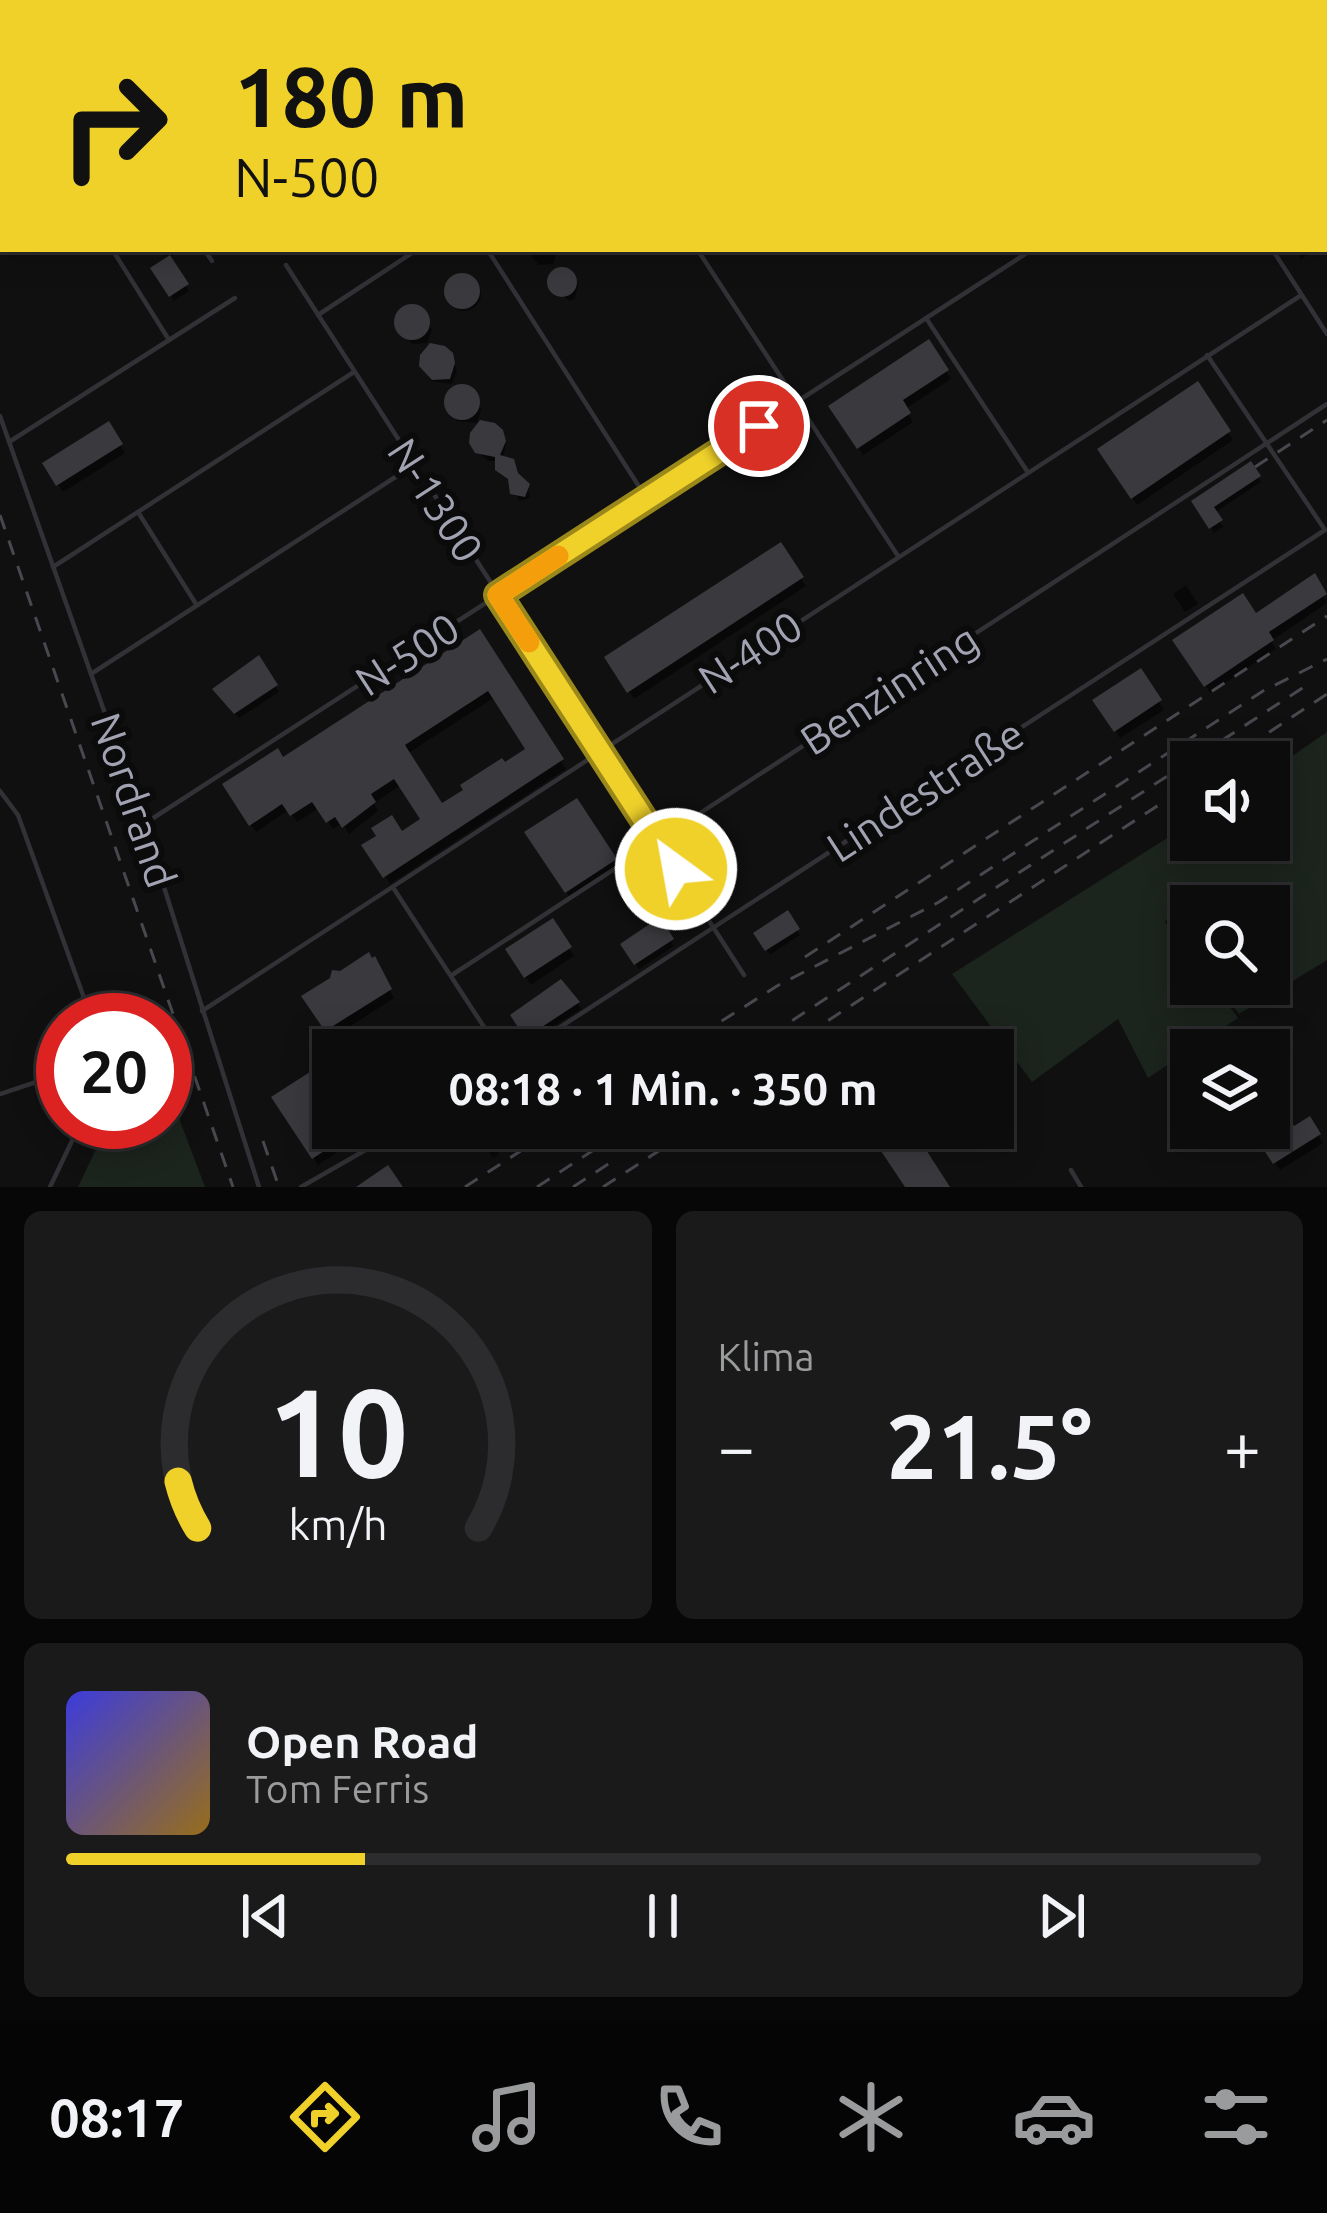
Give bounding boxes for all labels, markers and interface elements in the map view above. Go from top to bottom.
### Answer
icon: right [36,48,192,204]
text: 180 m [234,49,468,143]
text: N-500 [234,147,380,207]
pin [708,375,810,477]
icon: arrive [726,393,792,459]
street label: N-1300 [379,430,493,570]
street label: N-400 [690,601,810,703]
street label: N-500 [347,603,467,705]
street label: Benzinring [792,614,986,764]
street label: Nordrand [82,707,186,893]
street label: Lindestraße [818,709,1032,871]
map controls [1170,741,1290,1149]
button: sound [1170,741,1290,861]
position arrow [613,806,739,932]
button: search [1170,885,1290,1005]
speed limit sign: 20 [36,993,192,1149]
button: layers [1170,1029,1290,1149]
text: 08:18 · 1 Min. · 350 m [449,1063,878,1114]
text: Klima [718,1335,815,1378]
text: 10 [267,1361,408,1501]
text: 21.5° [886,1395,1092,1496]
text: − [718,1409,755,1483]
text: + [1224,1409,1261,1483]
text: km/h [288,1500,387,1548]
text: Open Road [246,1716,478,1767]
text: Tom Ferris [246,1767,429,1810]
icon: previous [232,1883,298,1949]
icon: pause [630,1883,696,1949]
icon: next [1029,1883,1095,1949]
icon: directions [283,2075,367,2159]
icon: music [465,2075,549,2159]
icon: phone [647,2075,731,2159]
icon: climate [829,2075,913,2159]
icon: car [1012,2075,1096,2159]
icon: filters [1194,2075,1278,2159]
text: 08:17 [49,2087,184,2147]

